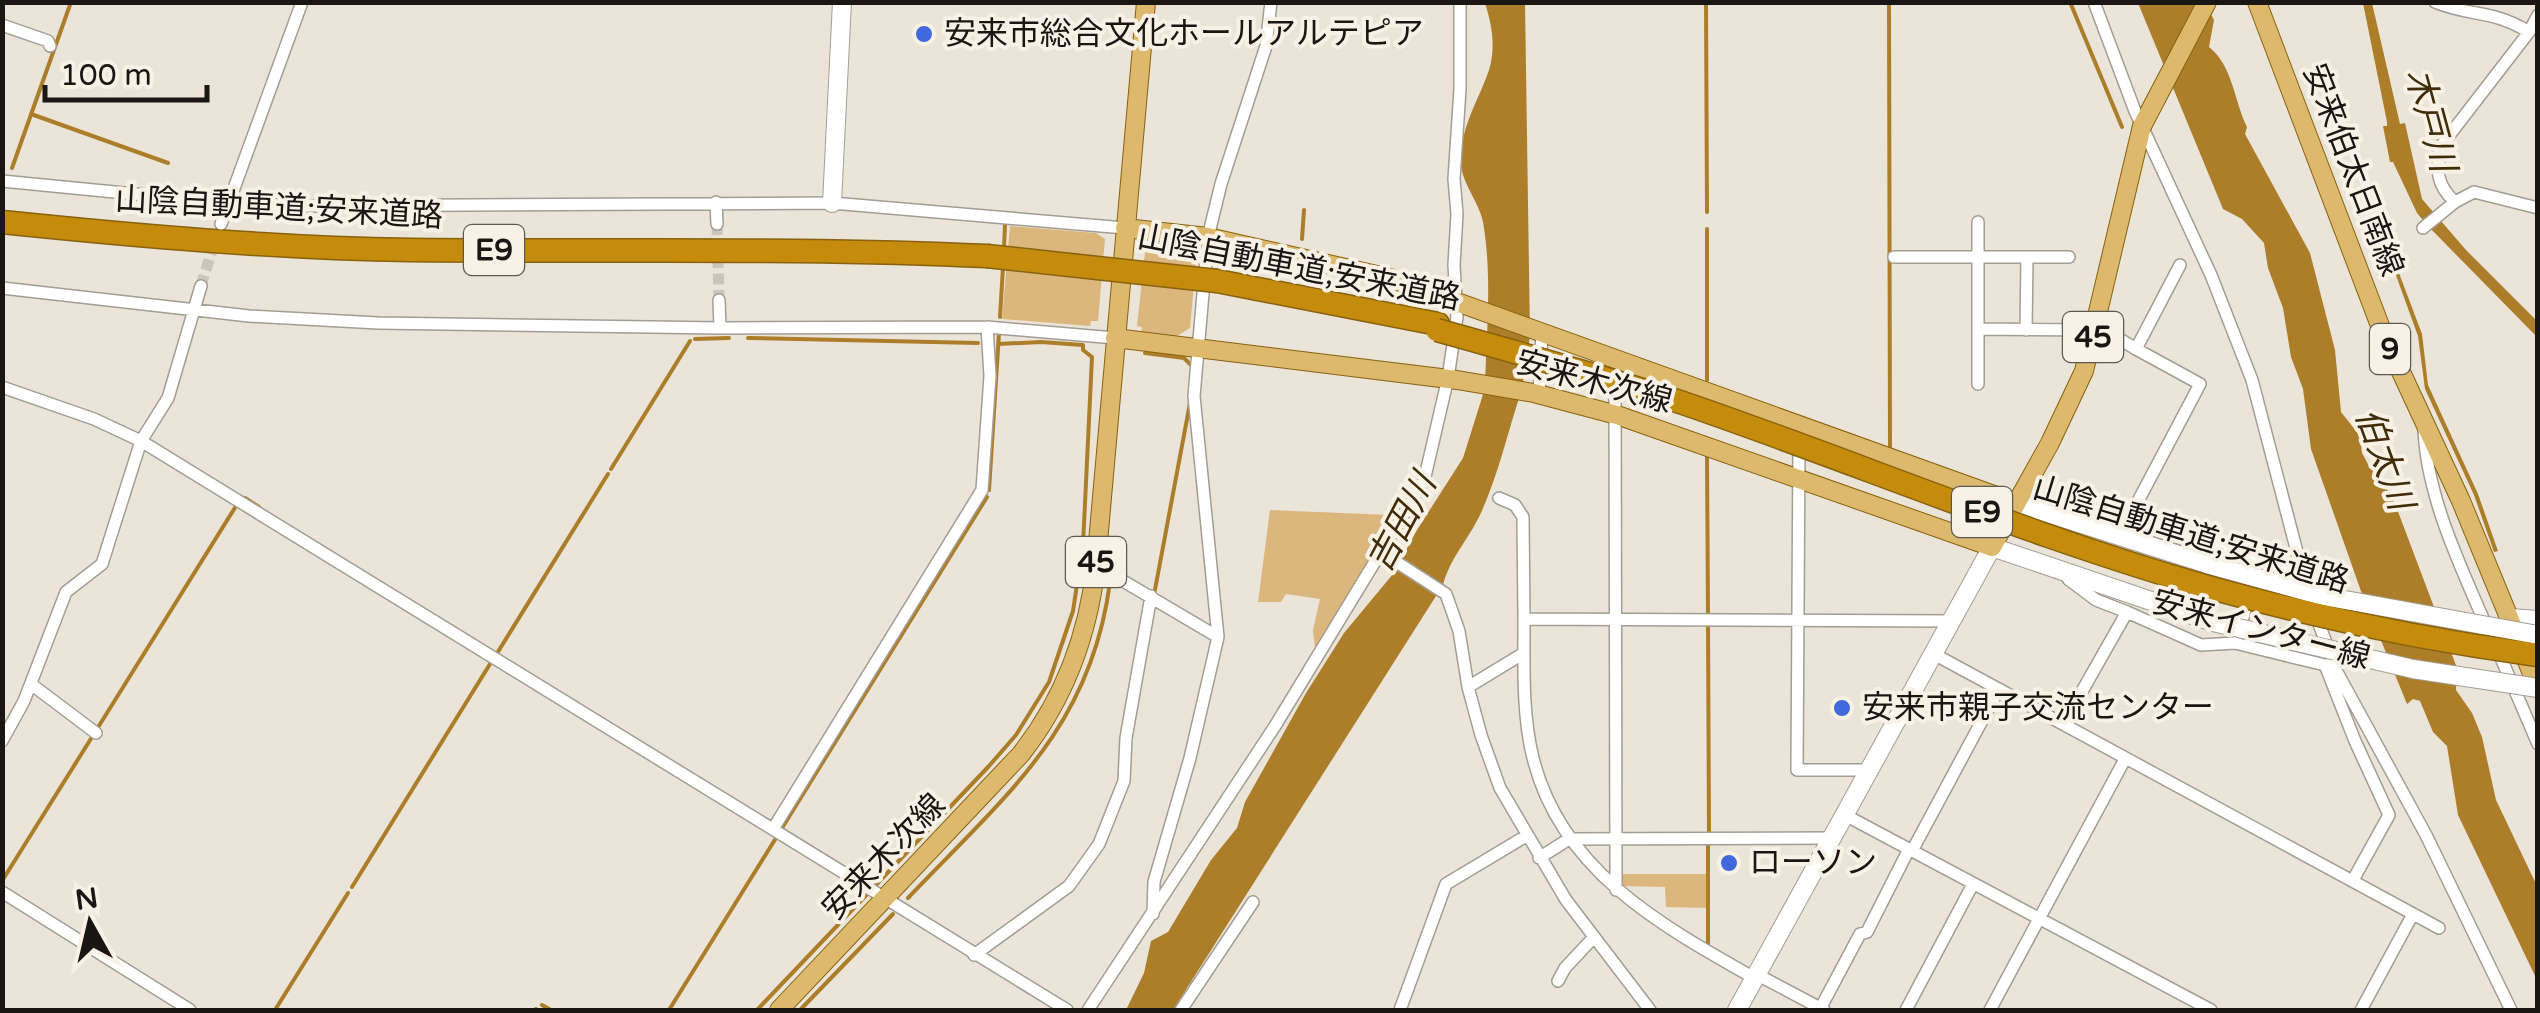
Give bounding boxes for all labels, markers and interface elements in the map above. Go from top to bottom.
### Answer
place label: 安来市総合文化ホールアルテピア [944,15,1424,53]
marker: 安来市総合文化ホールアルテピア [913,23,935,45]
scale bar [45,40,208,102]
text: 100 m [60,57,152,94]
street label: 安来伯太日南線 [2295,59,2411,281]
water label: 木戸川 [2396,64,2465,180]
street label: 山陰自動車道;安来道路 [114,180,444,236]
street label: 山陰自動車道;安来道路 [1134,218,1464,318]
road number: E9 [464,225,524,275]
road number: 45 [2063,312,2123,362]
road number: 9 [2370,324,2410,374]
street label: 安来木次線 [1512,343,1676,421]
water label: 伯太川 [2346,402,2423,519]
water label: 吉田川 [1359,463,1447,579]
street label: 山陰自動車道;安来道路 [2028,469,2354,601]
road number: E9 [1952,487,2012,537]
road number: 45 [1066,537,1126,587]
street label: 安来インター線 [2148,583,2374,677]
place label: 安来市親子交流センター [1862,689,2214,727]
marker: 安来市親子交流センター [1831,697,1853,719]
street label: 安来木次線 [815,786,953,928]
place label: ローソン [1749,844,1877,882]
marker: ローソン [1718,852,1740,874]
north arrow [40,873,140,973]
text: N [73,881,100,918]

